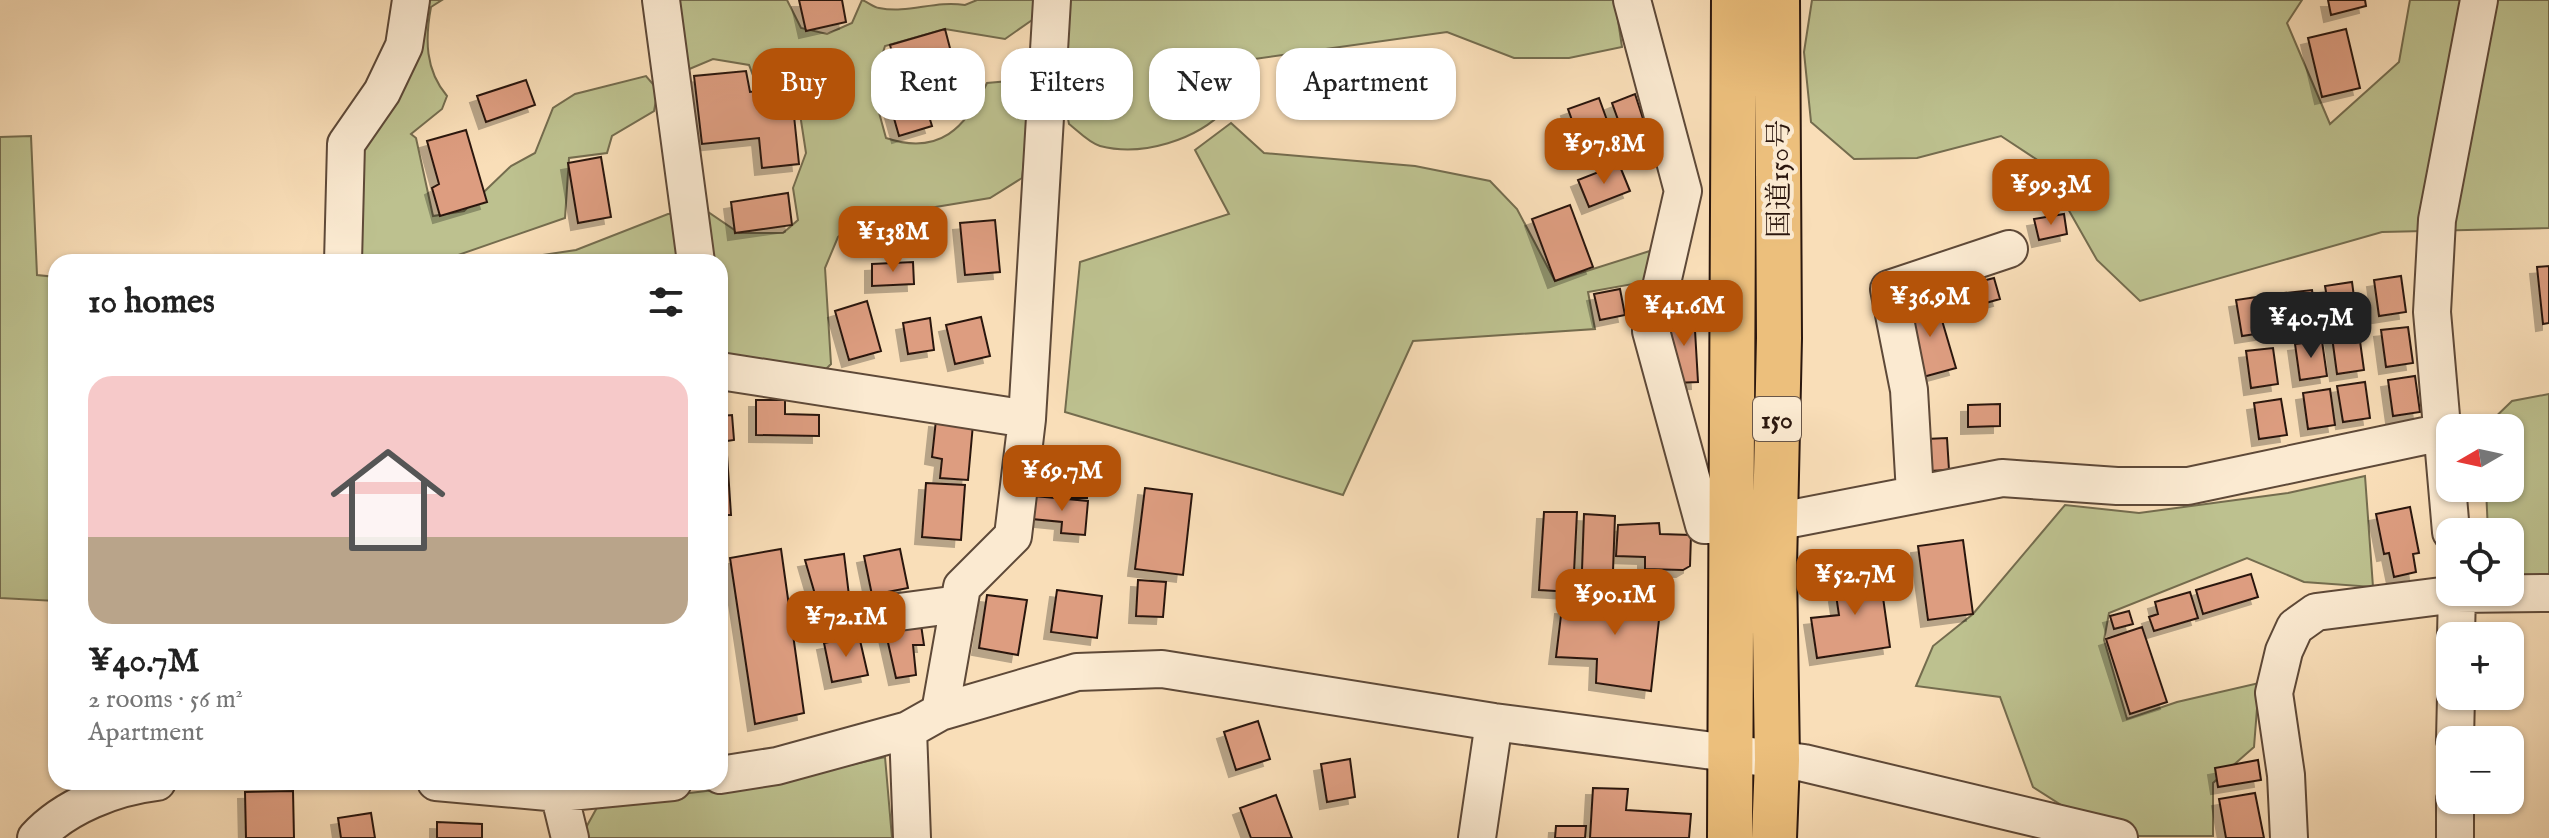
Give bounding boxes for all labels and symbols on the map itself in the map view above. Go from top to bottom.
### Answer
pin: ¥97.8M [1539,118,1669,186]
street label: 国道150号 [1763,120,1798,238]
pin: ¥99.3M [1986,159,2116,227]
pin: ¥138M [837,206,949,274]
pin: ¥36.9M [1865,271,1995,339]
pin: ¥41.6M [1619,280,1749,348]
pin: ¥40.7M [2246,292,2376,360]
road number: 150 [1753,397,1801,441]
north arrow [2436,414,2524,502]
pin: ¥69.7M [997,445,1127,513]
pin: ¥52.7M [1790,549,1920,617]
pin: ¥90.1M [1550,569,1680,637]
pin: ¥72.1M [781,591,911,659]

